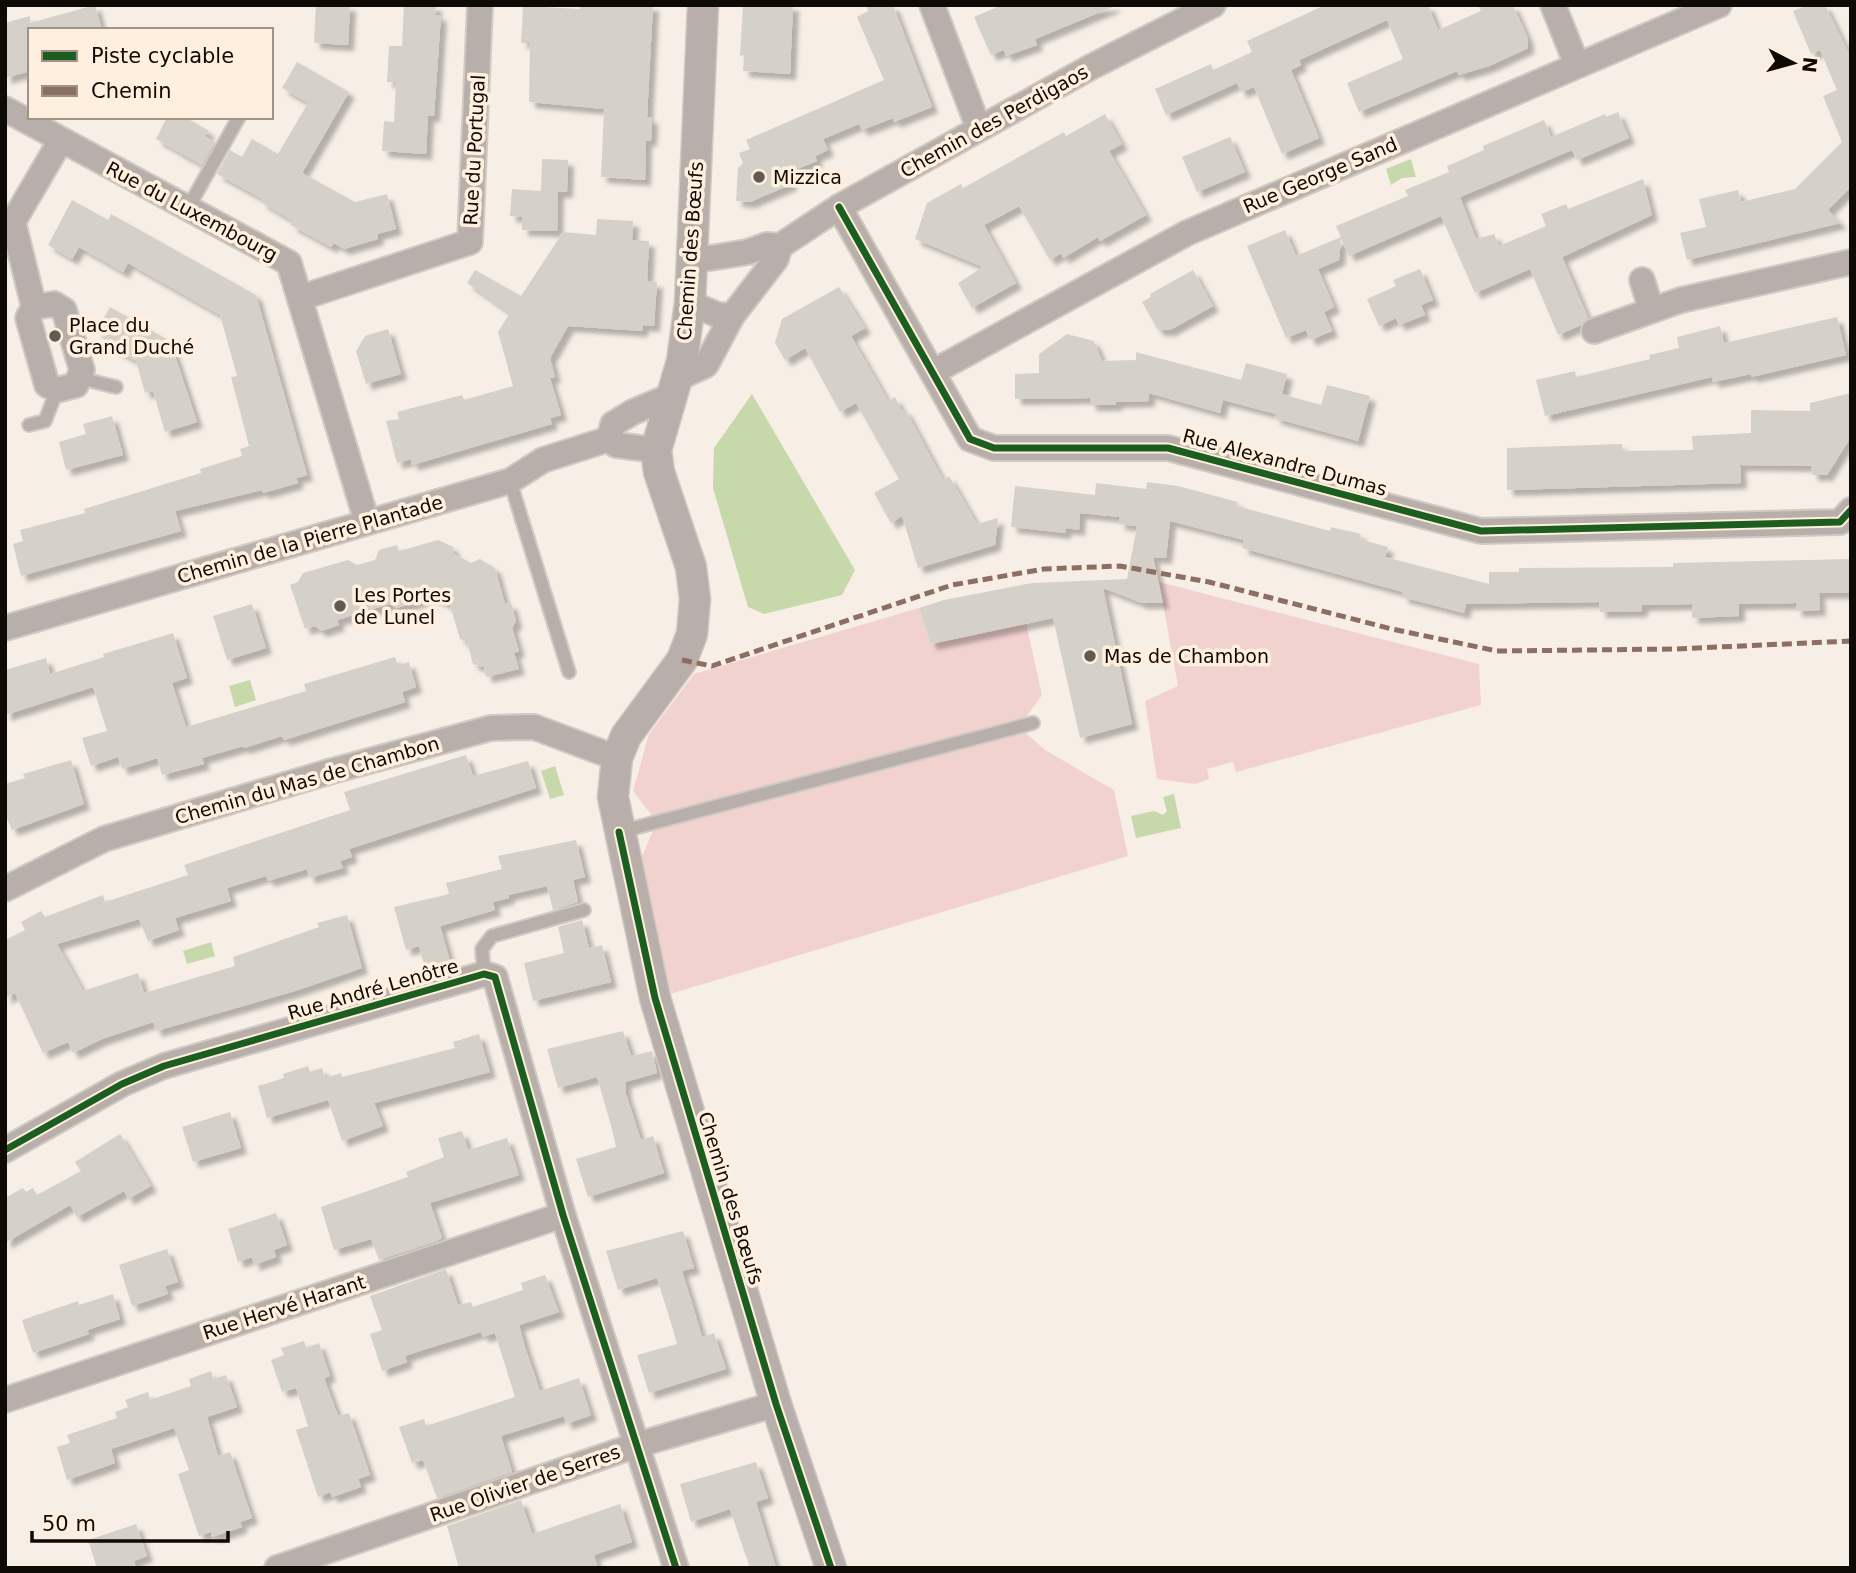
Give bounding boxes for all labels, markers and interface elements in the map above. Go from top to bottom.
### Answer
legend [28,28,273,119]
north arrow [1758,28,1828,98]
text: Piste cyclable [91,44,234,68]
text: N [1798,56,1822,74]
street label: Chemin des Perdigaos [896,60,1092,182]
street label: Rue du Portugal [459,74,489,226]
text: Chemin [91,79,172,103]
street label: Rue George Sand [1240,133,1400,217]
street label: Rue du Luxembourg [103,157,281,265]
street label: Chemin des Bœufs [673,161,707,341]
place label: Mizzica [773,166,842,188]
marker: Mizzica [751,169,767,185]
place label: Place du Grand Duché [69,314,194,358]
marker: Place du Grand Duché [47,328,63,344]
street label: Rue Alexandre Dumas [1180,424,1390,500]
street label: Chemin de la Pierre Plantade [175,490,445,588]
place label: Les Portes de Lunel [354,584,451,628]
marker: Les Portes de Lunel [332,598,348,614]
place label: Mas de Chambon [1104,645,1269,667]
marker: Mas de Chambon [1082,648,1098,664]
street label: Chemin du Mas de Chambon [172,732,442,828]
street label: Rue André Lenôtre [285,954,461,1024]
street label: Chemin des Bœufs [694,1109,768,1287]
street label: Rue Hervé Harant [200,1270,368,1344]
street label: Rue Olivier de Serres [427,1440,623,1526]
scale bar [32,1500,228,1544]
text: 50 m [42,1512,96,1536]

